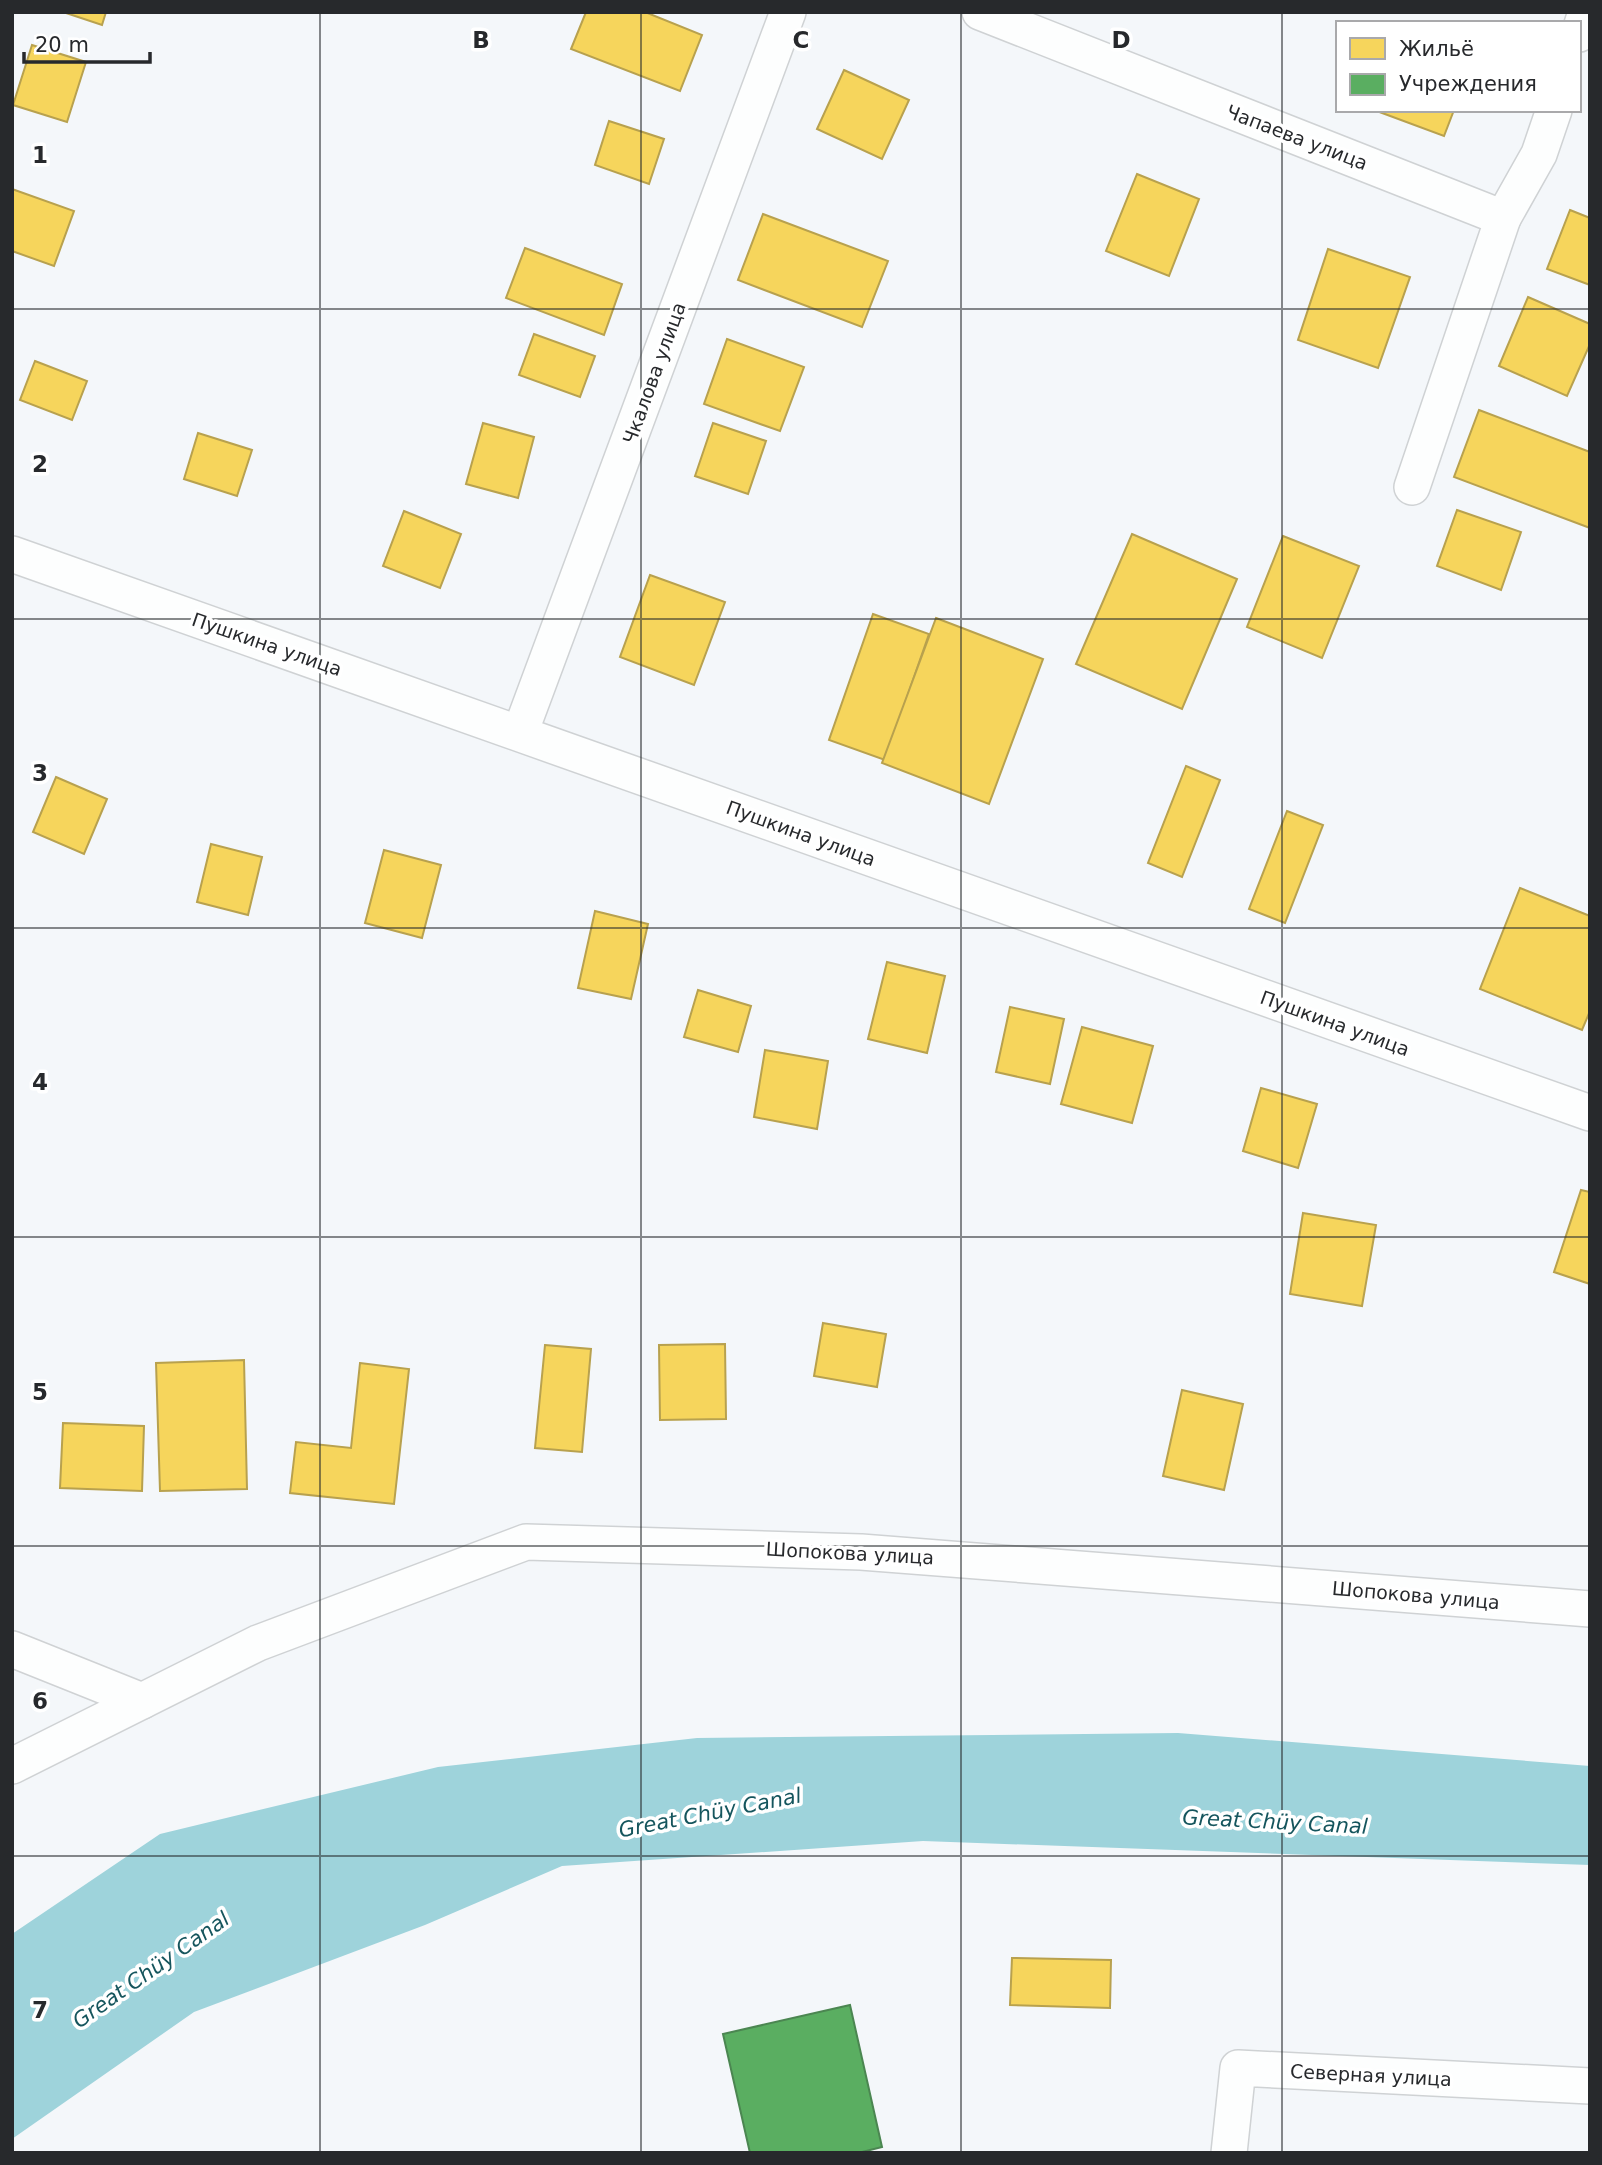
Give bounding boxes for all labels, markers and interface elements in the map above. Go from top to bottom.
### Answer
scale bar [24,21,150,65]
legend [1336,21,1581,112]
text: B [472,27,490,53]
text: C [793,27,809,53]
text: D [1111,27,1131,53]
text: 20 m [35,33,89,57]
text: Жильё [1399,37,1474,61]
text: Учреждения [1399,72,1537,96]
street label: Чапаева улица [1223,100,1371,174]
text: 1 [32,142,48,168]
street label: Чкалова улица [618,299,690,447]
text: 2 [32,451,48,477]
street label: Пушкина улица [189,608,345,680]
text: 3 [32,760,48,786]
street label: Пушкина улица [723,796,879,870]
street label: Пушкина улица [1257,986,1413,1060]
text: 4 [32,1069,48,1095]
text: 5 [32,1379,48,1405]
street label: Шопокова улица [765,1538,935,1568]
street label: Шопокова улица [1331,1577,1501,1613]
text: 6 [32,1688,48,1714]
water label: Great Chüy Canal [617,1783,804,1842]
water label: Great Chüy Canal [1182,1805,1368,1839]
water label: Great Chüy Canal [68,1907,234,2033]
text: 7 [32,1997,48,2023]
street label: Северная улица [1290,2060,1452,2090]

